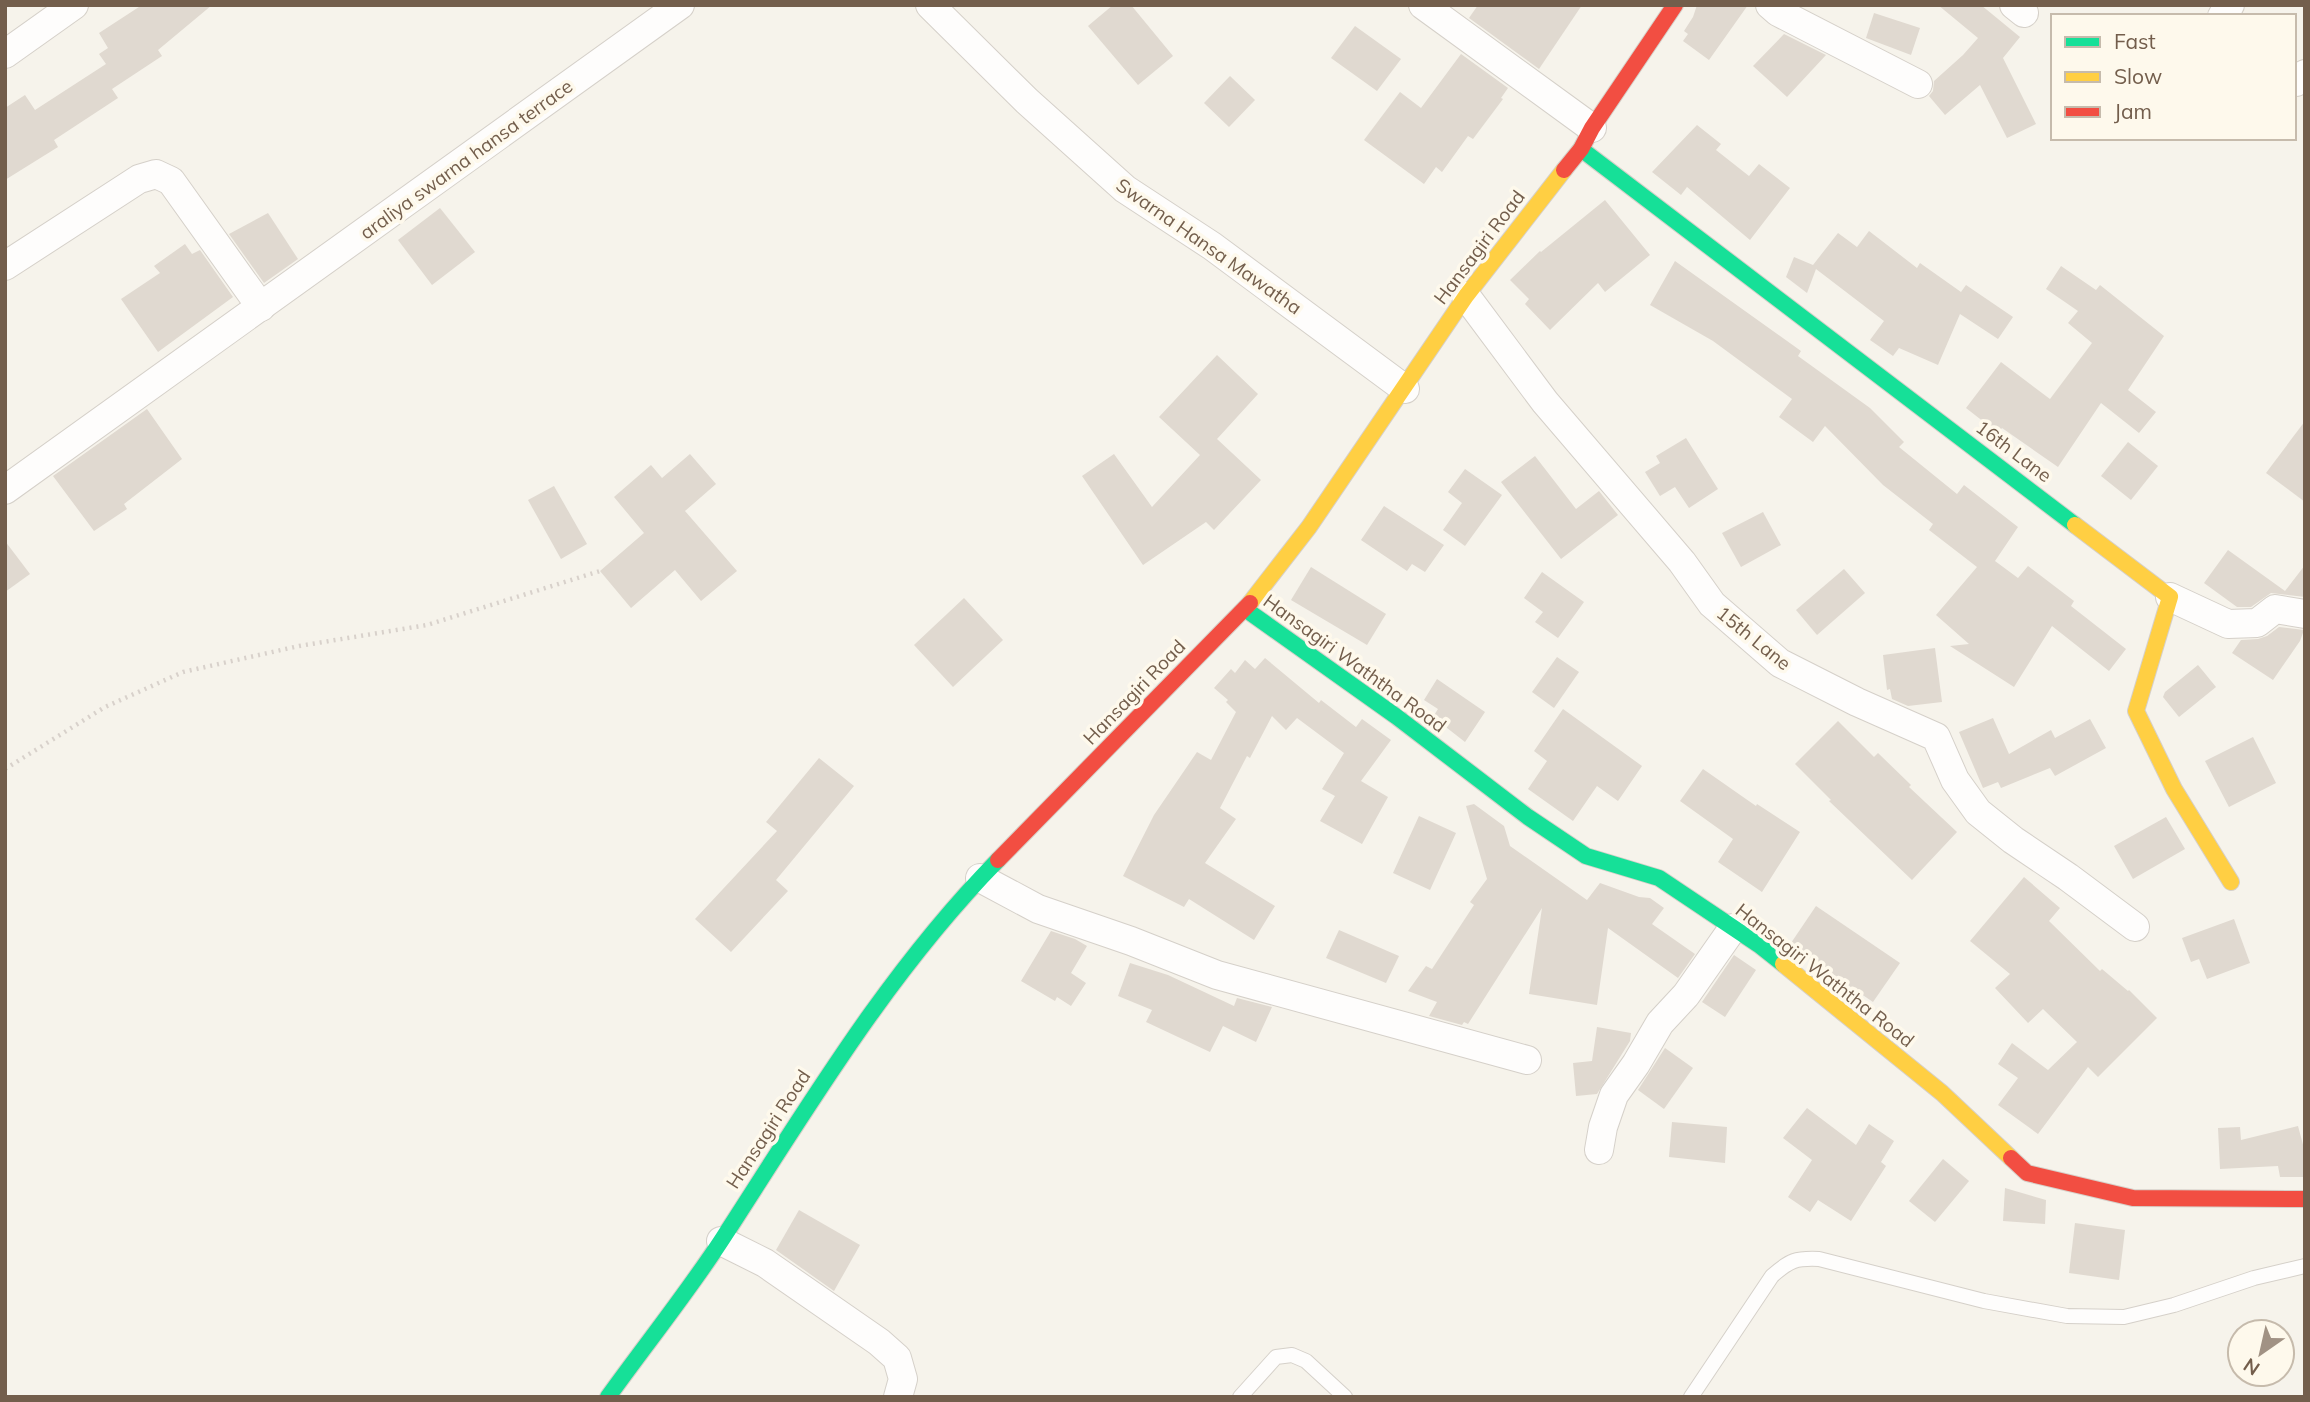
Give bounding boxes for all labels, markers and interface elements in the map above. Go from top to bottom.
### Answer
legend [2051,14,2296,140]
text: Fast [2114,28,2156,54]
text: Slow [2114,63,2162,89]
street label: araliya swarna hansa terrace [355,74,577,244]
text: Jam [2114,98,2152,124]
street label: Swarna Hansa Mawatha [1112,173,1306,319]
street label: Hansagiri Road [1428,185,1530,309]
street label: 16th Lane [1971,415,2057,487]
street label: Hansagiri Waththa Road [1259,589,1451,737]
street label: 15th Lane [1712,601,1796,675]
street label: Hansagiri Road [1078,634,1190,750]
street label: Hansagiri Waththa Road [1731,898,1919,1052]
street label: Hansagiri Road [721,1065,815,1193]
north arrow [2226,1318,2296,1388]
text: N [2239,1353,2264,1381]

